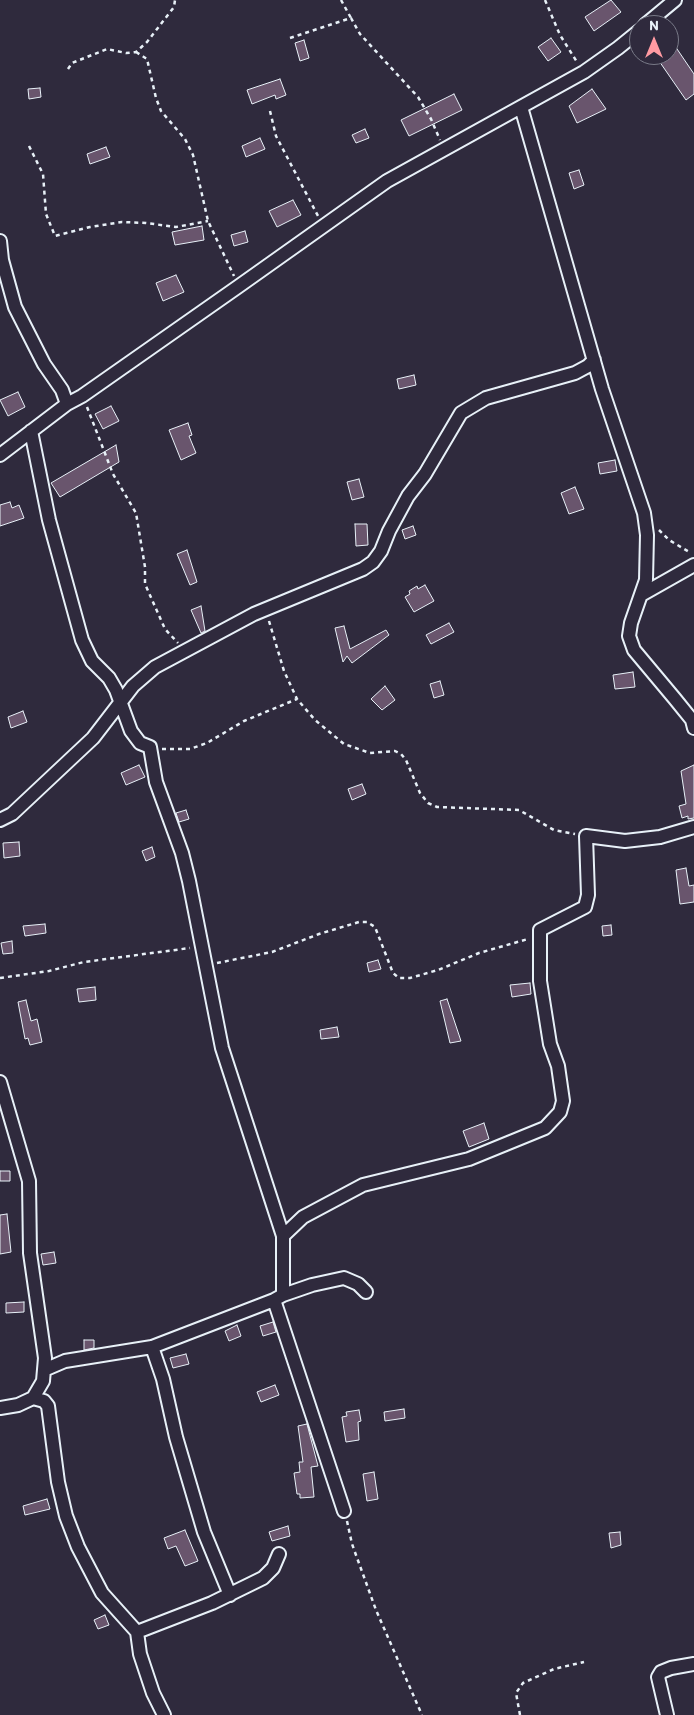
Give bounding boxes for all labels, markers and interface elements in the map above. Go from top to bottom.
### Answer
north arrow [629,15,679,65]
text: N [649,17,659,34]

